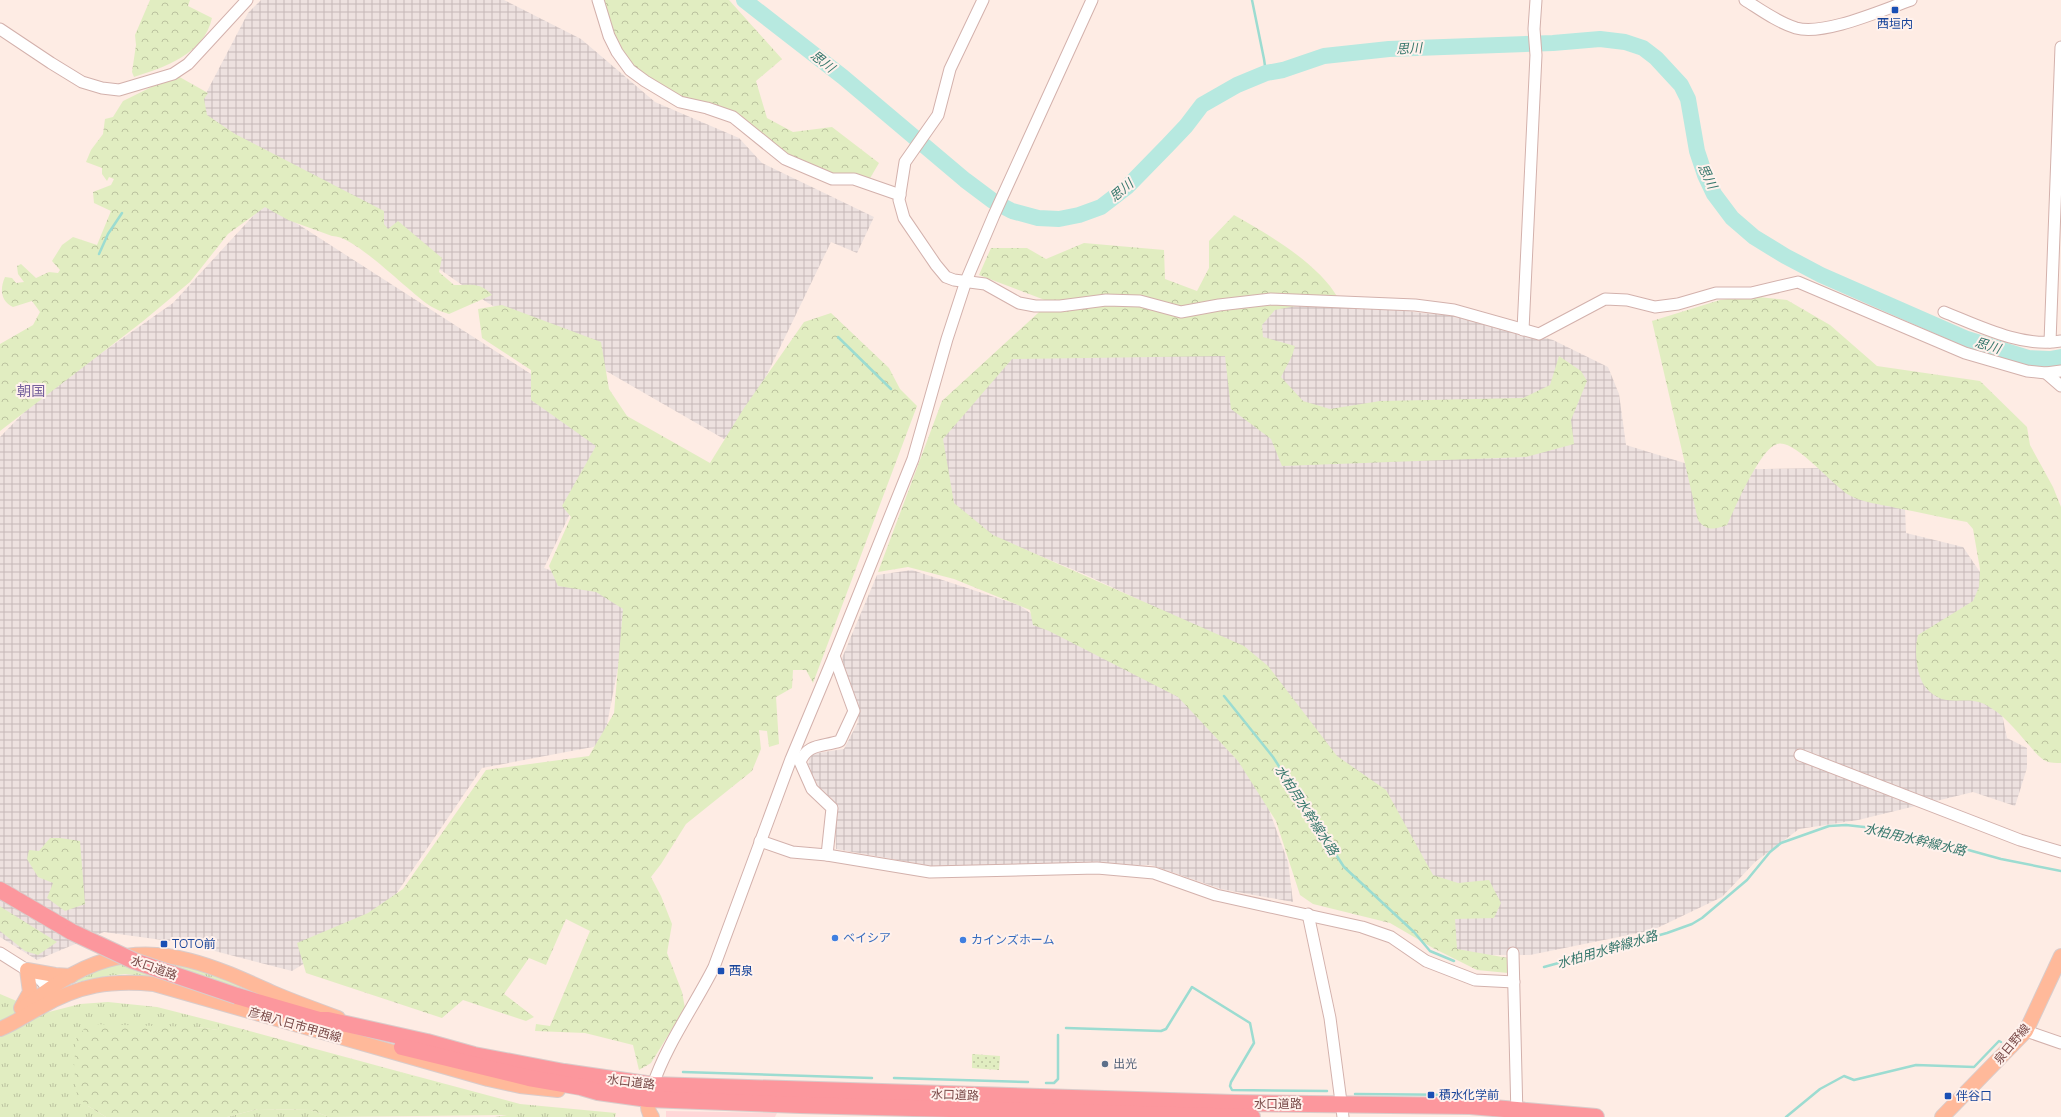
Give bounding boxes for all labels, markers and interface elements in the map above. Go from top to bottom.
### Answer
marker: 西垣内 [1890,5,1900,15]
place label: 西垣内 [1877,15,1913,32]
water label: 思川 [1396,38,1424,58]
water label: 思川 [807,46,840,77]
water label: 思川 [1694,160,1723,193]
water label: 思川 [1105,173,1138,205]
water label: 思川 [1973,333,2005,358]
district label: 朝国 [17,381,45,400]
water label: 水柏用水幹線水路 [1271,761,1343,859]
water label: 水柏用水幹線水路 [1862,819,1969,860]
water label: 水柏用水幹線水路 [1555,926,1660,972]
place label: ベイシア [843,929,891,946]
place label: カインズホーム [971,931,1054,948]
marker: ベイシア [830,933,840,943]
place label: TOTO前 [172,935,215,952]
marker: カインズホーム [958,935,968,945]
marker: TOTO前 [159,939,169,949]
street label: 水口道路 [129,951,180,984]
place label: 西泉 [729,962,753,979]
marker: 西泉 [716,966,726,976]
street label: 彦根八日市甲西線 [247,1003,344,1046]
street label: 泉日野線 [1990,1020,2034,1068]
place label: 出光 [1113,1055,1137,1072]
marker: 出光 [1100,1059,1110,1069]
street label: 水口道路 [606,1070,656,1093]
street label: 水口道路 [931,1085,979,1104]
place label: 積水化学前 [1439,1086,1499,1103]
place label: 伴谷口 [1956,1087,1992,1104]
marker: 積水化学前 [1426,1090,1436,1100]
marker: 伴谷口 [1943,1091,1953,1101]
street label: 水口道路 [1254,1095,1302,1112]

